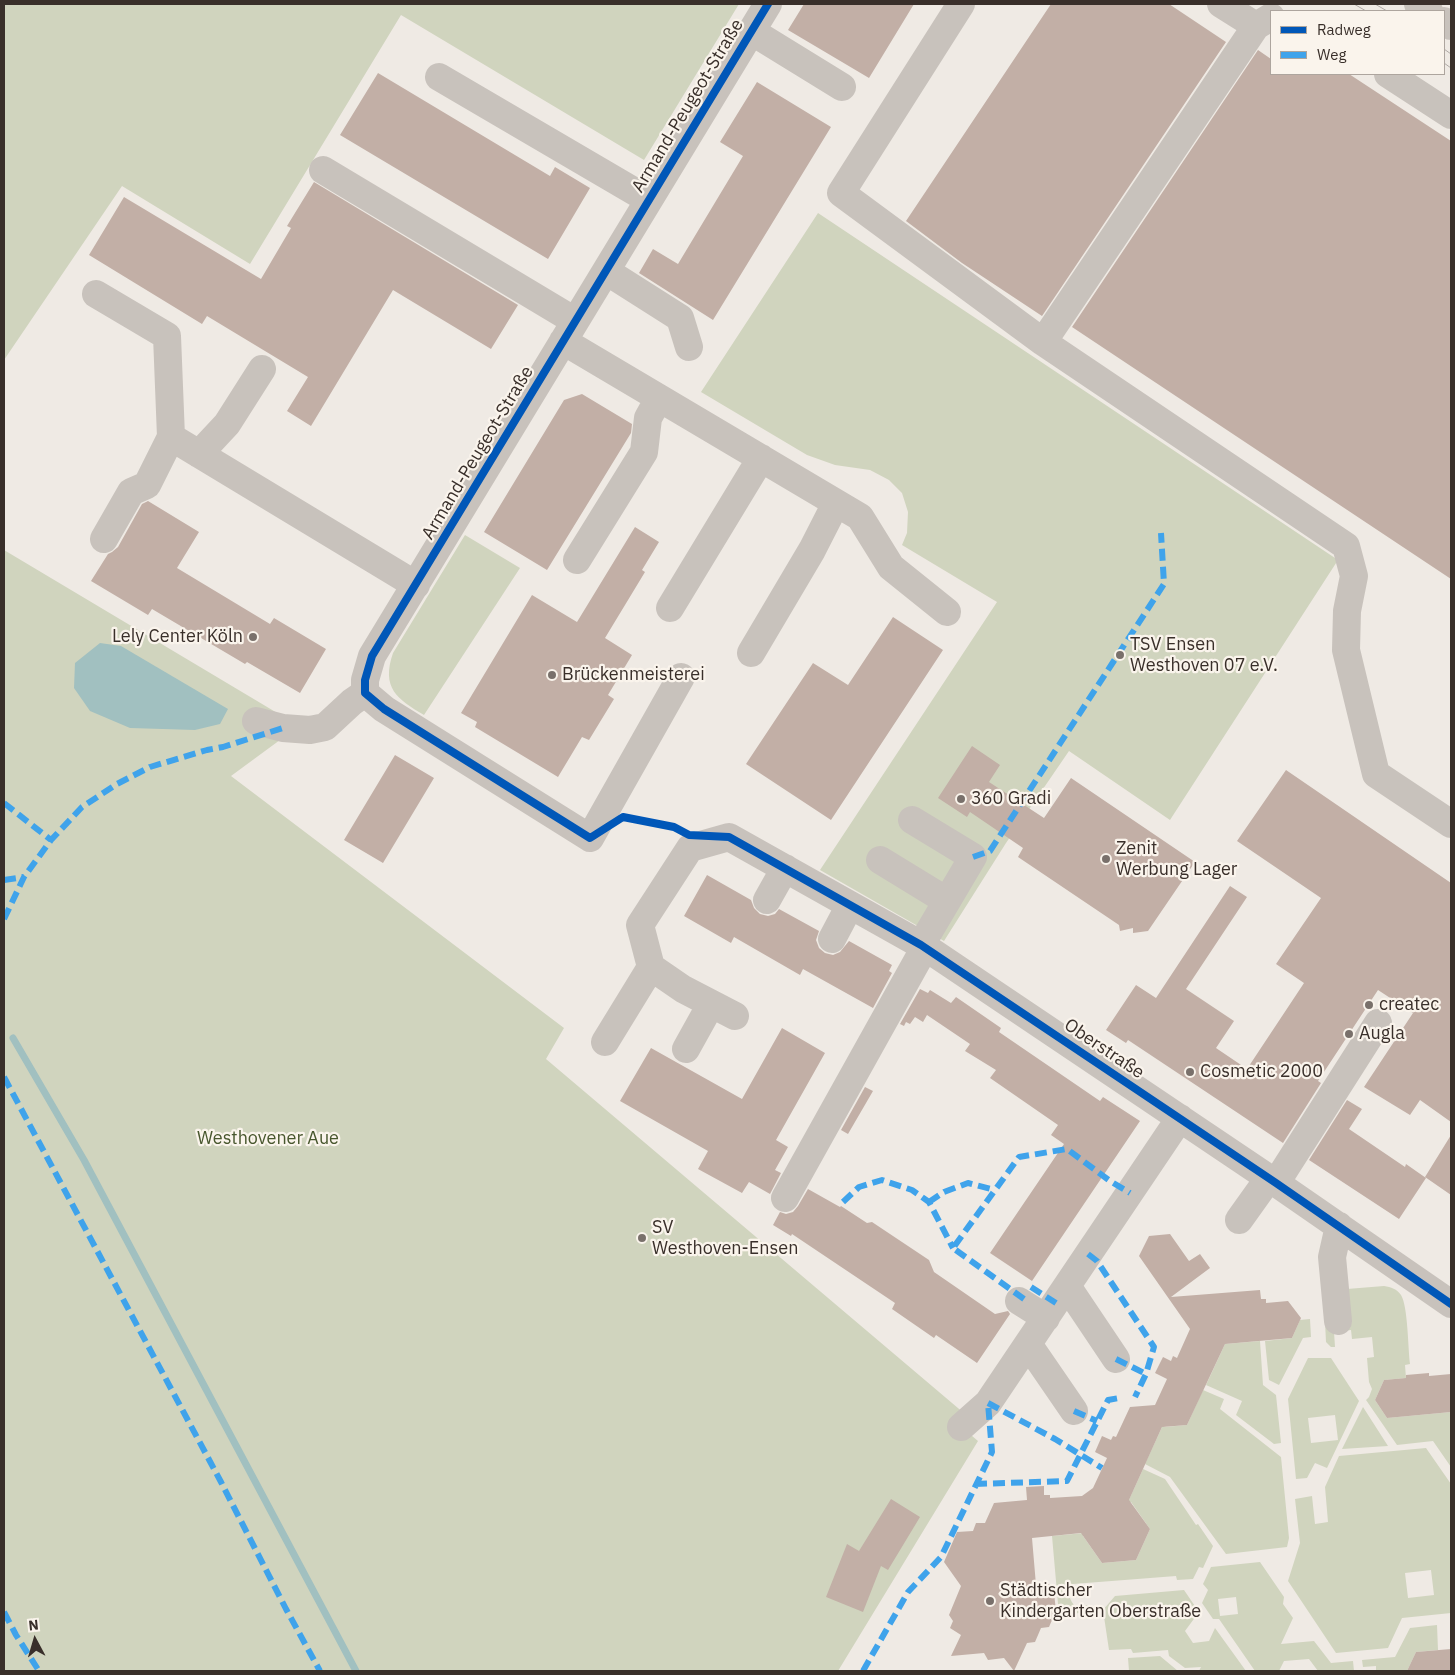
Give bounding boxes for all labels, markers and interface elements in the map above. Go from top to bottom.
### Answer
legend [1270,10,1445,75]
street label: Armand-Peugeot-Straße [628,15,748,197]
text: Radweg [1317,20,1371,39]
text: Weg [1317,45,1346,64]
street label: Armand-Peugeot-Straße [418,362,538,544]
place label: Lely Center Köln [112,626,243,648]
marker: Lely Center Köln [247,631,259,643]
place label: TSV Ensen Westhoven 07 e.V. [1130,634,1278,676]
marker: TSV Ensen Westhoven 07 e.V. [1114,649,1126,661]
place label: Brückenmeisterei [562,664,705,686]
marker: Brückenmeisterei [546,669,558,681]
place label: 360 Gradi [971,788,1051,810]
marker: 360 Gradi [955,793,967,805]
place label: Zenit Werbung Lager [1116,838,1237,881]
marker: Zenit Werbung Lager [1100,853,1112,865]
place label: createc [1379,994,1439,1016]
marker: createc [1363,999,1375,1011]
street label: Oberstraße [1060,1014,1148,1084]
place label: Augla [1359,1023,1405,1045]
marker: Augla [1343,1028,1355,1040]
place label: Cosmetic 2000 [1200,1061,1323,1083]
marker: Cosmetic 2000 [1184,1066,1196,1078]
park label: Westhovener Aue [197,1128,339,1150]
place label: SV Westhoven-Ensen [652,1217,798,1260]
marker: SV Westhoven-Ensen [636,1232,648,1244]
place label: Städtischer Kindergarten Oberstraße [1000,1580,1201,1622]
marker: Städtischer Kindergarten Oberstraße [984,1595,996,1607]
north arrow [10,1615,60,1665]
text: N [27,1616,39,1635]

